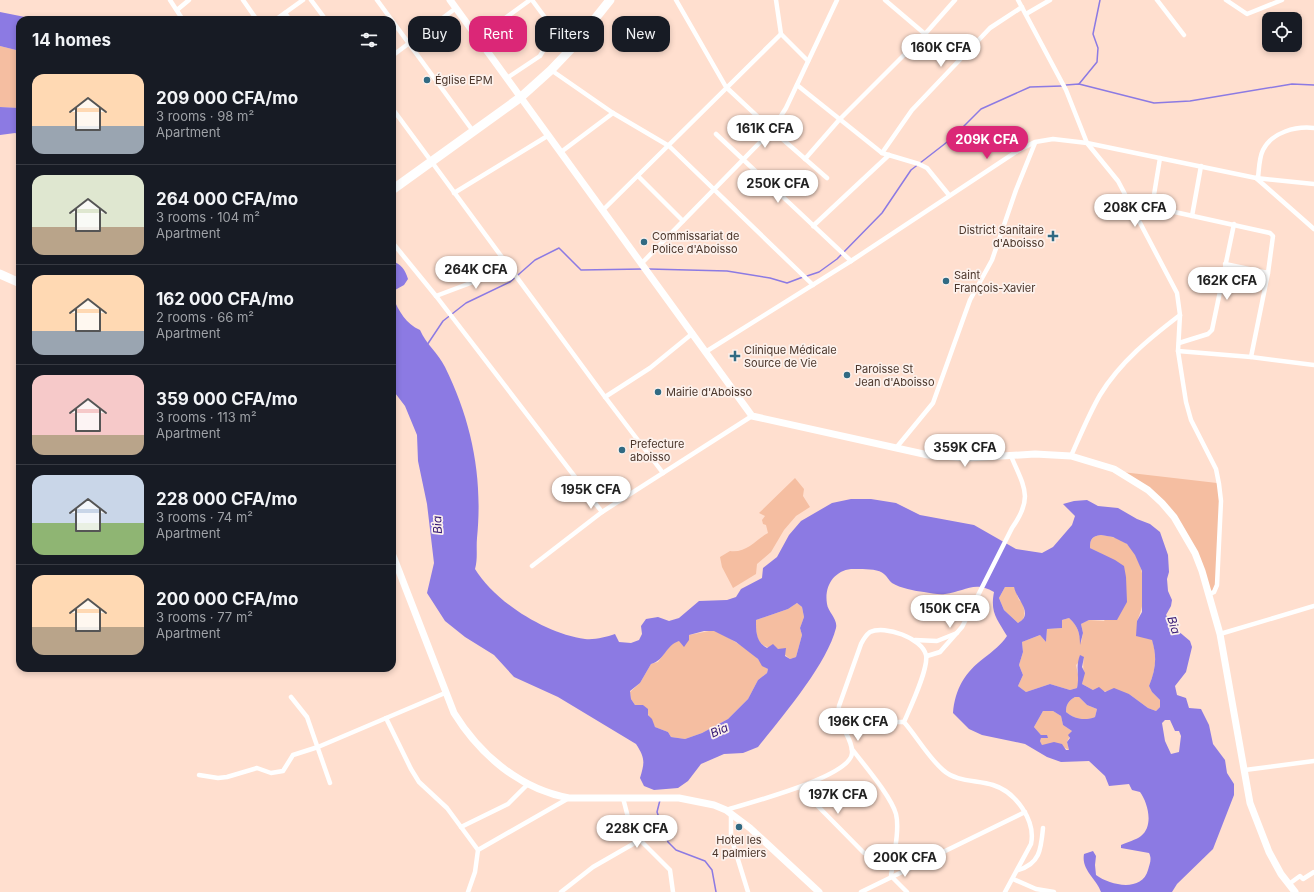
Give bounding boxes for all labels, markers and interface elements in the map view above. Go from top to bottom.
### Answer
map controls [1262,12,1302,52]
button: locate [1262,12,1302,52]
chip: Buy [408,16,461,52]
chip: Rent [469,16,527,52]
chip: Filters [535,16,604,52]
chip: New [612,16,670,52]
icon: filters [358,29,380,51]
text: 14 homes [32,30,111,50]
pin: 160K CFA [900,34,982,68]
text: 160K CFA [910,39,972,55]
place label: Église EPM [435,73,493,87]
marker: Église EPM [422,75,432,85]
text: 209 000 CFA/mo [156,88,298,108]
icon: home [64,90,112,138]
text: 3 rooms · 98 m² [156,108,254,124]
pin: 161K CFA [724,115,806,149]
text: 161K CFA [736,120,794,136]
text: Apartment [156,124,221,140]
pin: 209K CFA [946,126,1028,160]
text: 209K CFA [955,131,1019,147]
pin: 250K CFA [737,170,819,204]
text: 250K CFA [746,175,810,191]
text: 264 000 CFA/mo [156,189,298,209]
icon: home [64,191,112,239]
pin: 208K CFA [1094,194,1176,228]
text: 208K CFA [1103,199,1167,215]
text: 3 rooms · 104 m² [156,209,260,225]
place label: District Sanitaire d'Aboisso [959,223,1044,250]
text: Apartment [156,225,221,241]
place label: Commissariat de Police d'Aboisso [652,229,739,256]
marker: District Sanitaire d'Aboisso [1047,230,1059,242]
marker: Commissariat de Police d'Aboisso [639,237,649,247]
pin: 264K CFA [435,256,517,290]
text: 264K CFA [444,261,508,277]
pin: 162K CFA [1186,267,1268,301]
place label: Saint François-Xavier [954,268,1035,295]
text: 162K CFA [1197,272,1257,288]
marker: Saint François-Xavier [941,276,951,286]
text: 162 000 CFA/mo [156,289,294,309]
icon: home [64,291,112,339]
text: 2 rooms · 66 m² [156,309,254,325]
text: Apartment [156,325,221,341]
place label: Clinique Médicale Source de Vie [744,343,837,370]
marker: Clinique Médicale Source de Vie [729,350,741,362]
place label: Paroisse St Jean d'Aboisso [855,362,935,389]
marker: Paroisse St Jean d'Aboisso [842,370,852,380]
place label: Mairie d'Aboisso [666,385,753,399]
marker: Mairie d'Aboisso [653,387,663,397]
text: 359 000 CFA/mo [156,389,298,409]
icon: home [64,391,112,439]
text: 3 rooms · 113 m² [156,409,257,425]
text: Apartment [156,425,221,441]
pin: 359K CFA [924,434,1006,468]
place label: Prefecture aboisso [630,437,684,464]
text: 359K CFA [933,439,997,455]
marker: Prefecture aboisso [617,445,627,455]
pin: 195K CFA [550,476,632,510]
text: 195K CFA [561,481,621,497]
text: 228 000 CFA/mo [156,489,297,509]
icon: home [64,491,112,539]
text: 3 rooms · 74 m² [156,509,253,525]
water label: Bia [429,516,445,534]
text: Apartment [156,525,221,541]
text: 200 000 CFA/mo [156,589,299,609]
icon: home [64,591,112,639]
pin: 150K CFA [909,595,991,629]
text: 150K CFA [920,600,980,616]
text: 3 rooms · 77 m² [156,609,253,625]
water label: Bia [1164,614,1184,636]
text: Apartment [156,625,221,641]
pin: 196K CFA [817,708,899,742]
text: 196K CFA [828,713,888,729]
water label: Bia [708,720,730,740]
pin: 197K CFA [797,781,879,815]
text: 197K CFA [808,786,868,802]
pin: 228K CFA [596,815,678,849]
text: 228K CFA [605,820,669,836]
marker: Hotel les 4 palmiers [734,822,744,832]
place label: Hotel les 4 palmiers [712,833,766,860]
pin: 200K CFA [864,844,946,878]
text: 200K CFA [873,849,937,865]

